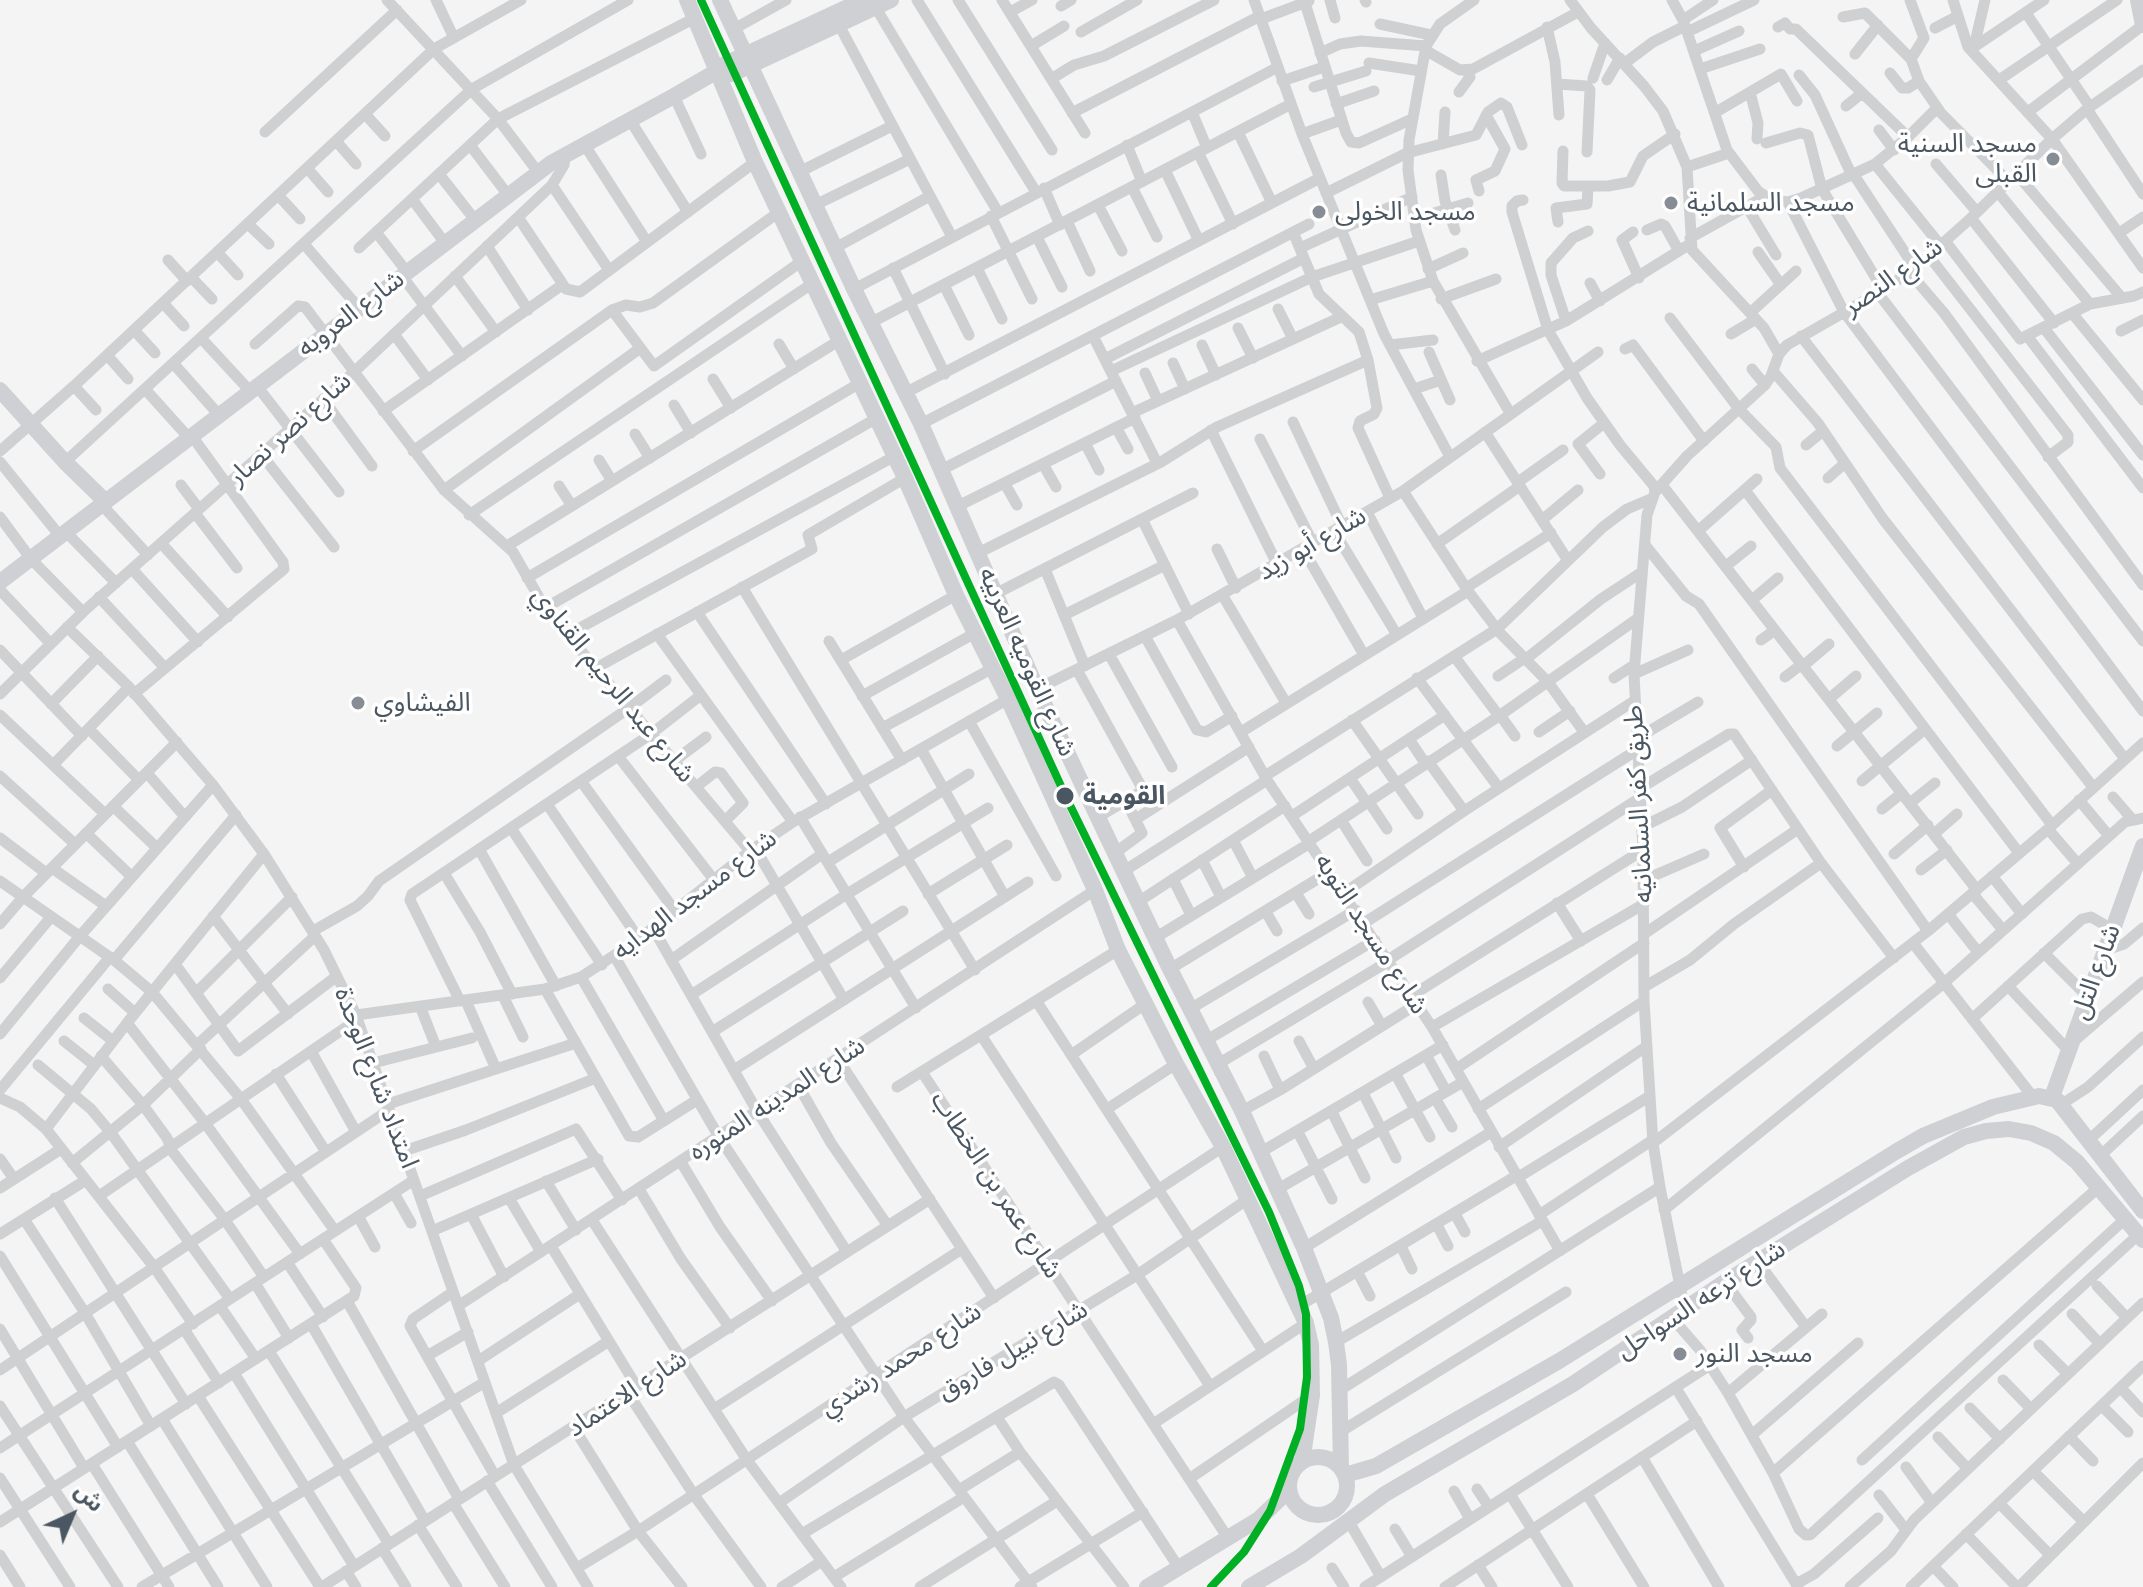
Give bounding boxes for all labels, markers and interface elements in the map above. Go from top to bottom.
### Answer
place label: مسجد السنية القبلى [1898,128,2037,190]
marker: مسجد السنية القبلى [2044,150,2062,168]
place label: مسجد السلمانية [1687,187,1855,219]
marker: مسجد السلمانية [1662,194,1680,212]
place label: مسجد الخولى [1335,196,1476,228]
marker: مسجد الخولى [1310,203,1328,221]
street label: شارع النصر [1837,231,1949,323]
street label: شارع العروبه [291,264,411,364]
street label: شارع نصر نصار [222,366,358,492]
street label: شارع أبو زيد [1252,500,1372,588]
street label: شارع القوميه العربيه [971,563,1083,761]
street label: شارع عبد الرحيم القناوي [525,581,701,789]
place label: الفيشاوي [374,687,471,719]
marker: الفيشاوي [349,694,367,712]
street label: طريق كفر السلمانيه [1618,704,1660,904]
place label: القومية [1083,780,1165,812]
marker: القومية [1054,785,1076,807]
street label: شارع مسجد الهدايه [607,823,783,967]
street label: شارع مسجد التوبه [1308,848,1434,1020]
street label: شارع التل [2064,920,2128,1024]
street label: امتداد شارع الوحدة [327,983,425,1173]
street label: شارع المدينه المنوره [683,1030,871,1168]
street label: شارع عمر بن الخطاب [924,1086,1068,1284]
street label: شارع ترعه السواحل [1611,1234,1791,1366]
street label: شارع نبيل فاروق [932,1294,1094,1408]
street label: شارع محمد رشدي [814,1296,988,1424]
place label: مسجد النور [1696,1338,1813,1370]
street label: شارع الاعتماد [561,1344,693,1444]
marker: مسجد النور [1671,1345,1689,1363]
north arrow [32,1475,112,1555]
text: ش [69,1477,109,1518]

